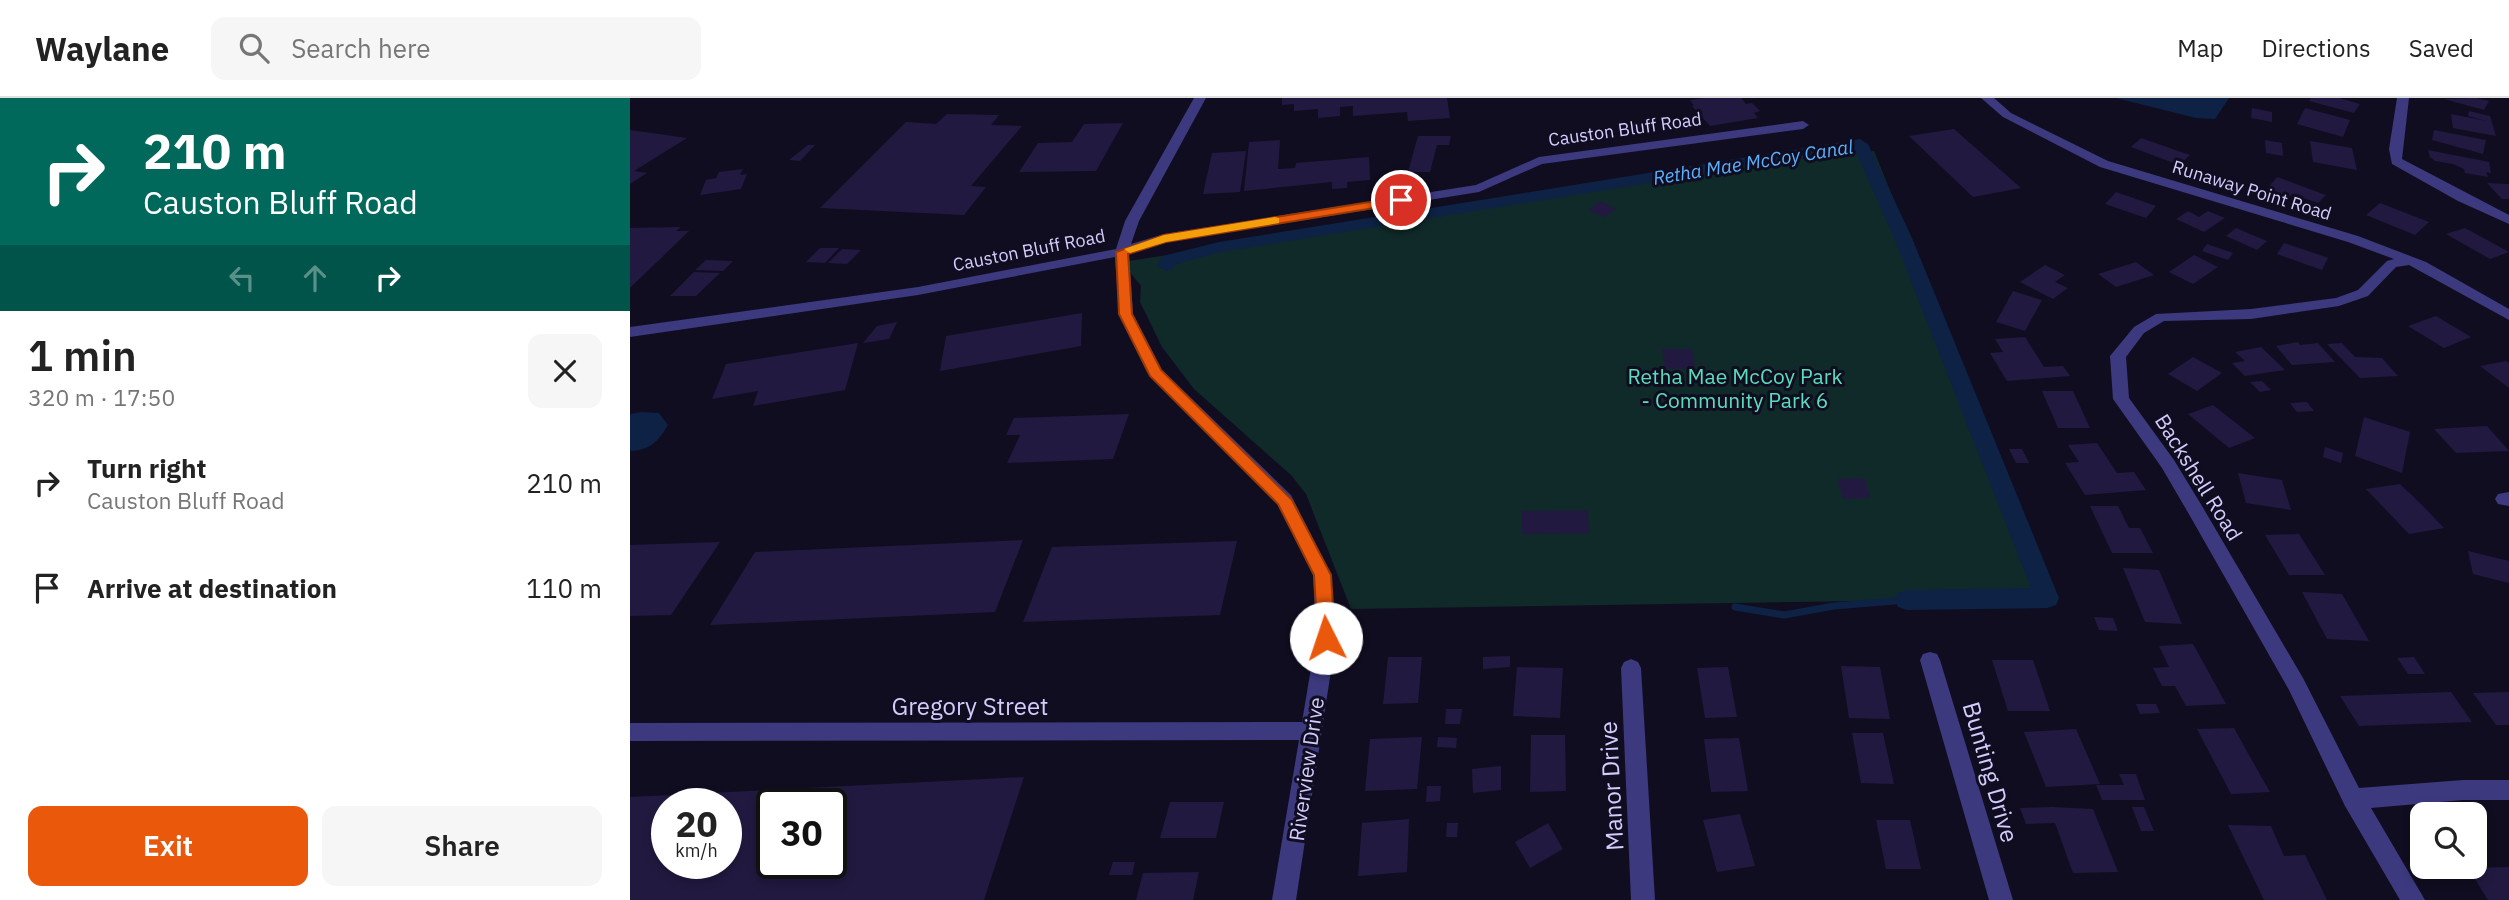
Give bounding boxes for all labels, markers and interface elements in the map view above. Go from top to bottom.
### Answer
search box [211,17,701,80]
text: Waylane [35,27,169,70]
icon: search [235,29,273,67]
text: Search here [291,31,431,65]
text: Map [2177,32,2223,64]
text: Directions [2261,32,2371,64]
text: Saved [2409,32,2474,64]
street label: Causton Bluff Road [1547,107,1703,151]
text: 210 m [143,119,287,182]
icon: right [28,126,119,217]
water label: Retha Mae McCoy Canal [1651,134,1855,190]
street label: Runaway Point Road [2170,155,2334,225]
pin [1371,170,1431,230]
text: Causton Bluff Road [143,181,418,223]
icon: arrive [1382,181,1420,219]
street label: Causton Bluff Road [951,224,1107,276]
icon: left [223,259,261,297]
icon: ahead [296,259,334,297]
icon: right [369,259,407,297]
text: 1 min [28,328,137,383]
button: close [528,334,602,408]
park label: Retha Mae McCoy Park - Community Park 6 [1627,362,1843,414]
text: 320 m · 17:50 [28,382,175,412]
street label: Backshell Road [2149,408,2249,546]
text: Turn right [87,451,206,485]
icon: right [28,464,66,502]
text: 210 m [526,466,602,500]
text: Causton Bluff Road [87,485,285,515]
icon: arrive [28,569,66,607]
text: Arrive at destination [87,571,337,605]
text: 110 m [526,571,602,605]
position arrow [1289,601,1363,675]
street label: Gregory Street [891,690,1049,722]
street label: Riverview Drive [1282,695,1330,843]
street label: Bunting Drive [1956,698,2026,846]
street label: Manor Drive [1592,720,1630,852]
speed limit sign: 30 [756,788,847,879]
text: 20 [675,801,718,847]
map controls [2410,802,2487,879]
button: search [2410,802,2487,879]
button: Exit [28,806,308,886]
button: Share [322,806,602,886]
text: km/h [675,839,718,862]

